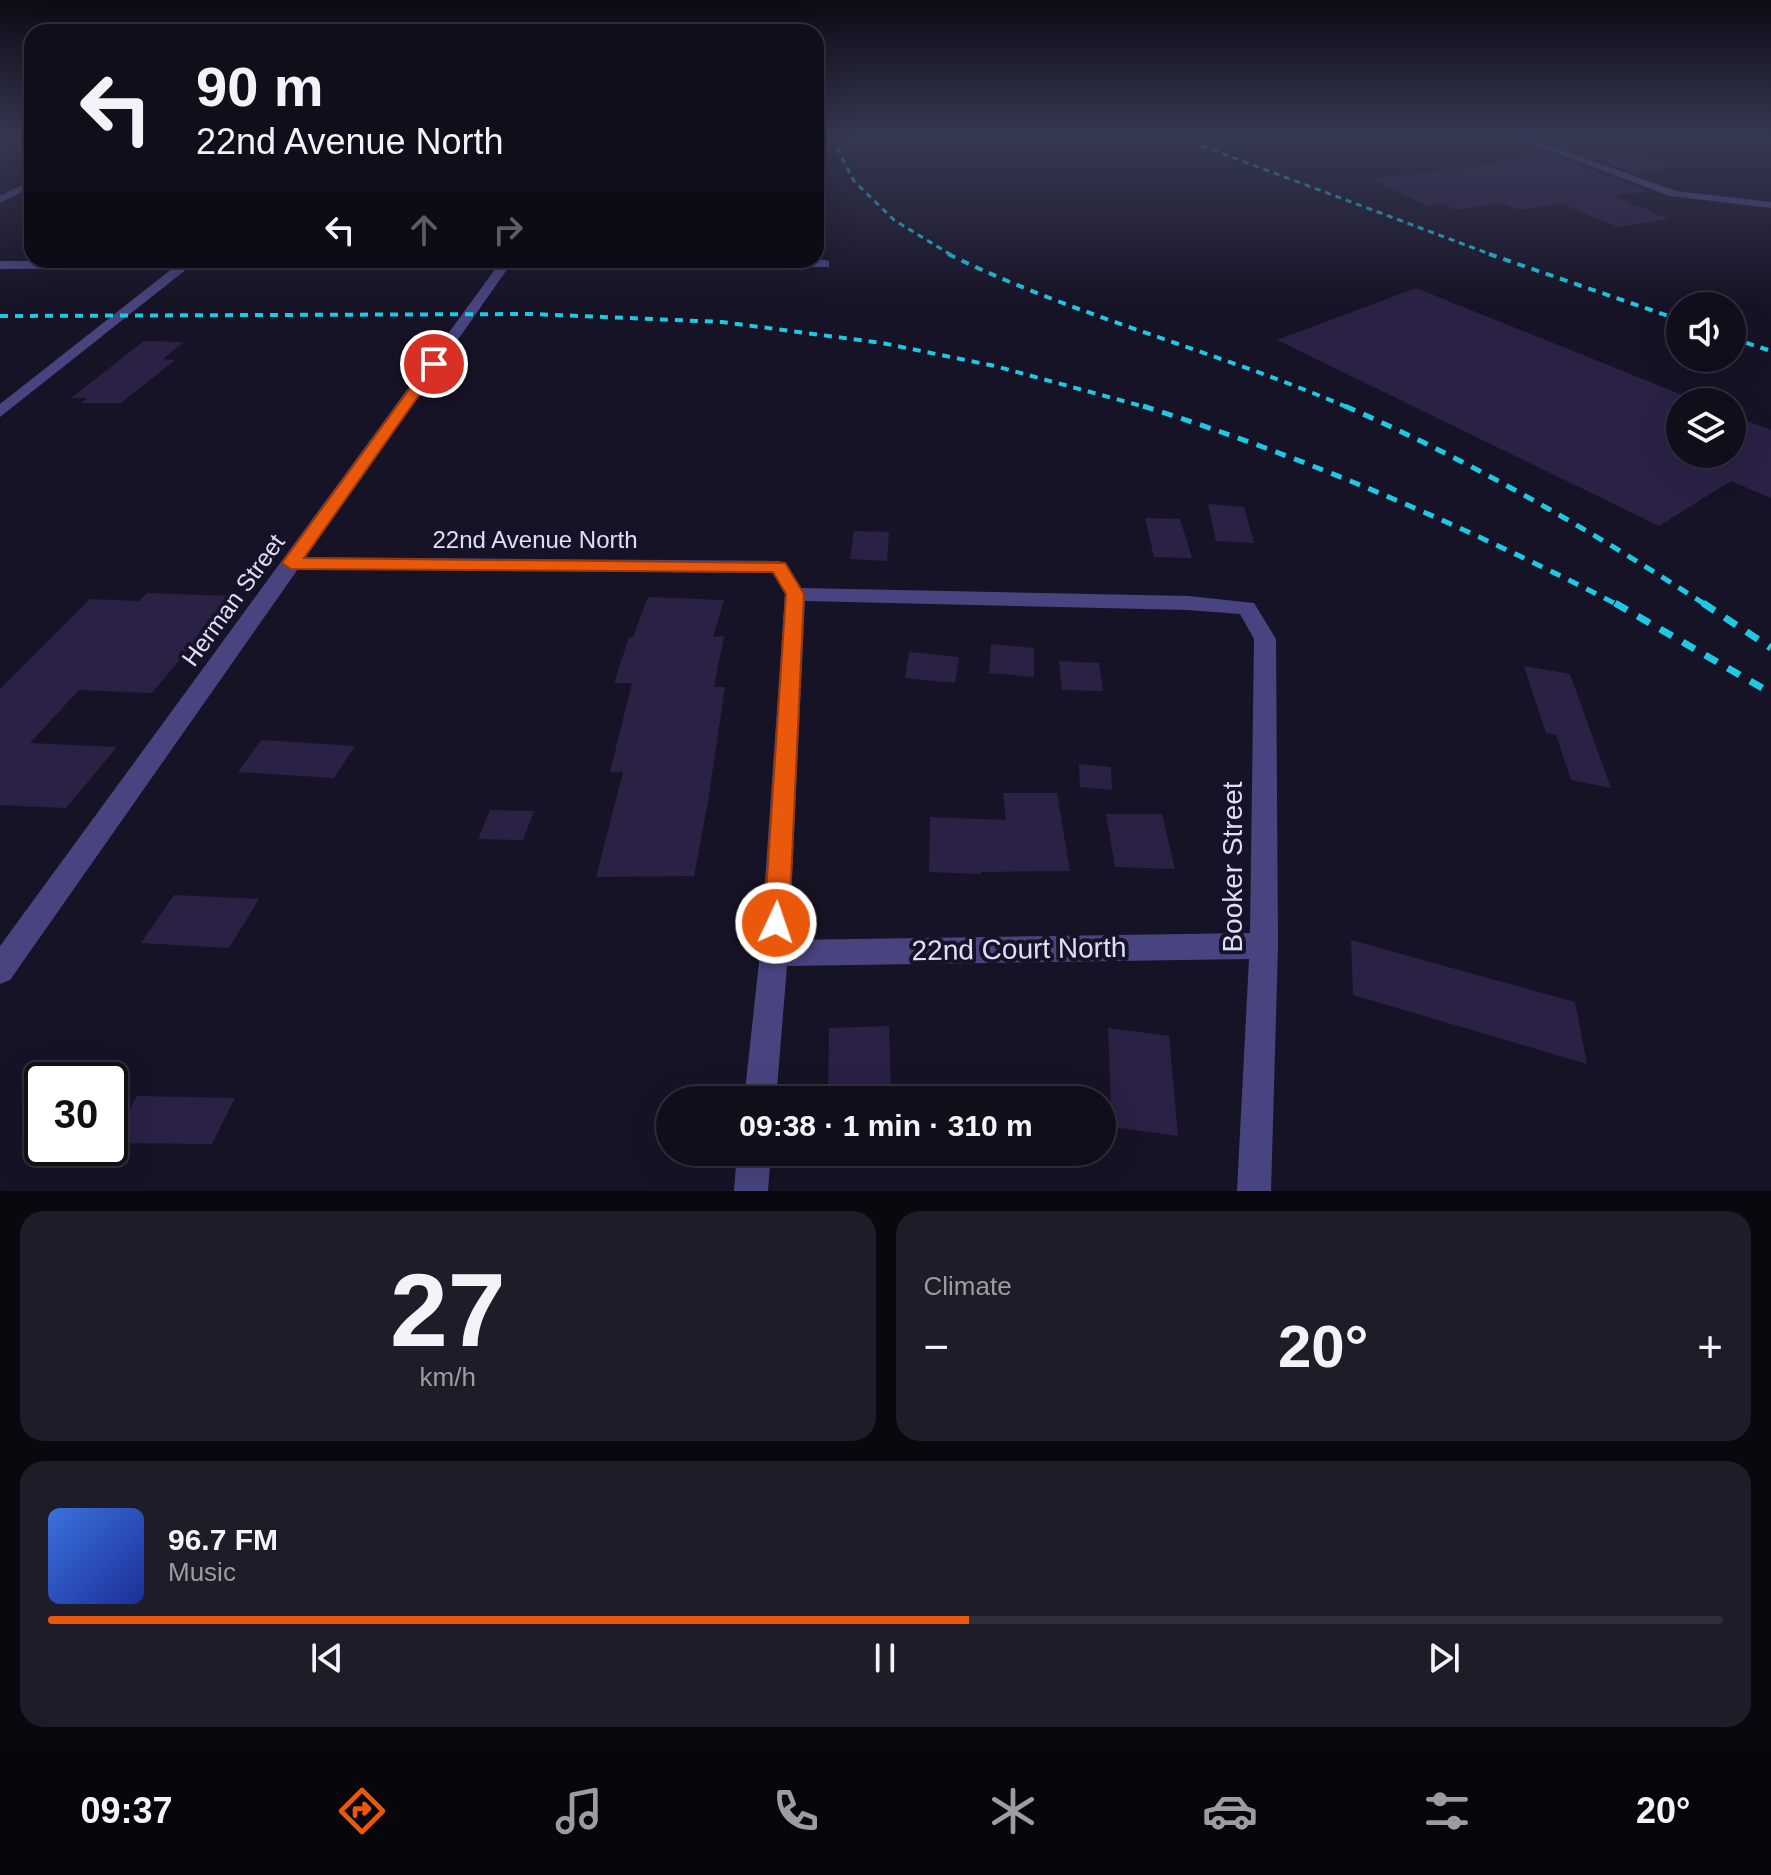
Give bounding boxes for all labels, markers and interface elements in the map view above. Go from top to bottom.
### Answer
text: 90 m [196,55,324,118]
icon: left [64,56,168,160]
text: 22nd Avenue North [196,121,504,162]
icon: left [318,208,362,252]
icon: ahead [402,208,446,252]
icon: right [486,208,530,252]
map controls [1666,292,1746,468]
button: sound [1666,292,1746,372]
pin [400,330,468,398]
icon: arrive [412,342,456,386]
button: layers [1666,388,1746,468]
street label: 22nd Avenue North [432,526,638,553]
street label: Herman Street [176,529,290,671]
street label: Booker Street [1217,781,1248,953]
position arrow [734,881,818,965]
street label: 22nd Court North [911,932,1127,966]
speed limit sign: 30 [24,1062,128,1166]
text: 09:38 · 1 min · 310 m [739,1109,1033,1142]
text: 27 [390,1252,506,1368]
text: Climate [924,1271,1012,1301]
text: 20° [1278,1313,1369,1380]
text: − [924,1322,949,1371]
text: + [1697,1322,1723,1371]
text: km/h [420,1362,476,1392]
text: 96.7 FM [168,1523,278,1556]
text: Music [168,1557,236,1587]
icon: previous [305,1636,349,1680]
icon: pause [863,1636,907,1680]
icon: next [1422,1636,1466,1680]
icon: directions [334,1783,390,1839]
icon: music [551,1783,607,1839]
icon: phone [768,1783,824,1839]
icon: climate [985,1783,1041,1839]
icon: car [1202,1783,1258,1839]
icon: filters [1419,1783,1475,1839]
text: 09:37 [81,1790,173,1831]
text: 20° [1636,1790,1690,1831]

